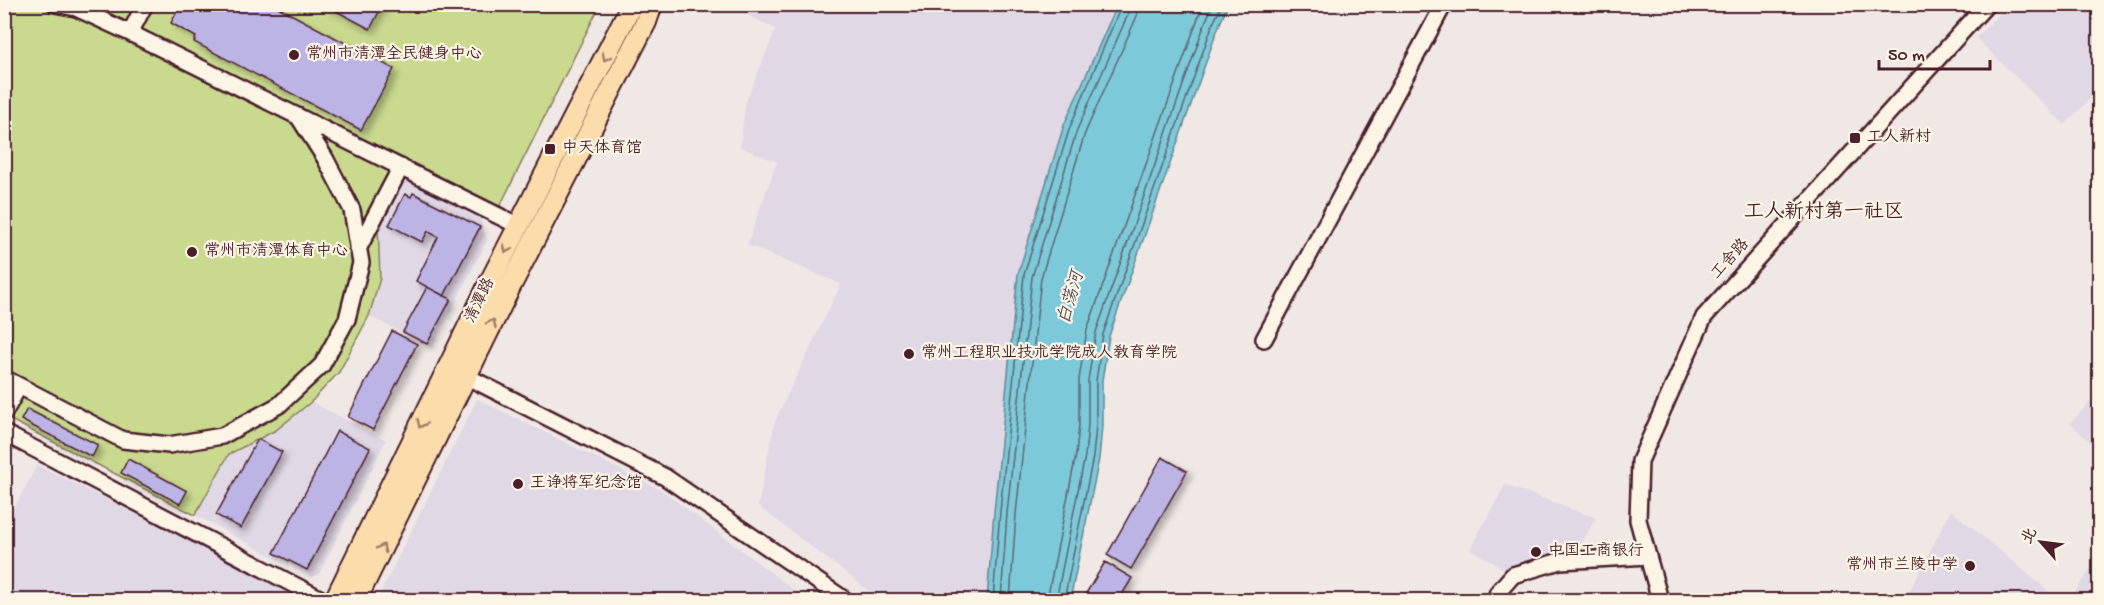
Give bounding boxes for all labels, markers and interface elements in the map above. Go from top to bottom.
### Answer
scale bar [1879,33,1990,71]
place label: 常州市清潭全民健身中心 [306,44,482,65]
text: 50 m [1888,46,1925,67]
marker: 常州市清潭全民健身中心 [287,48,301,62]
one-way arrow [602,51,613,61]
place label: 工人新村 [1867,128,1931,148]
marker: 工人新村 [1848,131,1862,145]
place label: 中天体育馆 [562,138,642,159]
marker: 中天体育馆 [543,142,557,156]
district label: 工人新村第一社区 [1744,200,1904,225]
street label: 工舍路 [1706,234,1754,284]
place label: 常州市清潭体育中心 [204,241,348,262]
one-way arrow [503,243,514,253]
marker: 常州市清潭体育中心 [185,245,199,259]
water label: 白荡河 [1054,266,1090,327]
street label: 清潭路 [460,274,500,327]
one-way arrow [484,319,496,330]
place label: 常州工程职业技术学院成人教育学院 [921,343,1177,364]
marker: 常州工程职业技术学院成人教育学院 [902,347,916,361]
one-way arrow [417,418,428,428]
place label: 王诤将军纪念馆 [530,473,642,494]
marker: 王诤将军纪念馆 [511,477,525,491]
north arrow [2011,512,2071,572]
text: 北 [2018,525,2043,548]
place label: 中国工商银行 [1548,541,1644,562]
one-way arrow [375,544,386,554]
marker: 中国工商银行 [1529,545,1543,559]
place label: 常州市兰陵中学 [1846,555,1958,576]
marker: 常州市兰陵中学 [1963,559,1977,573]

